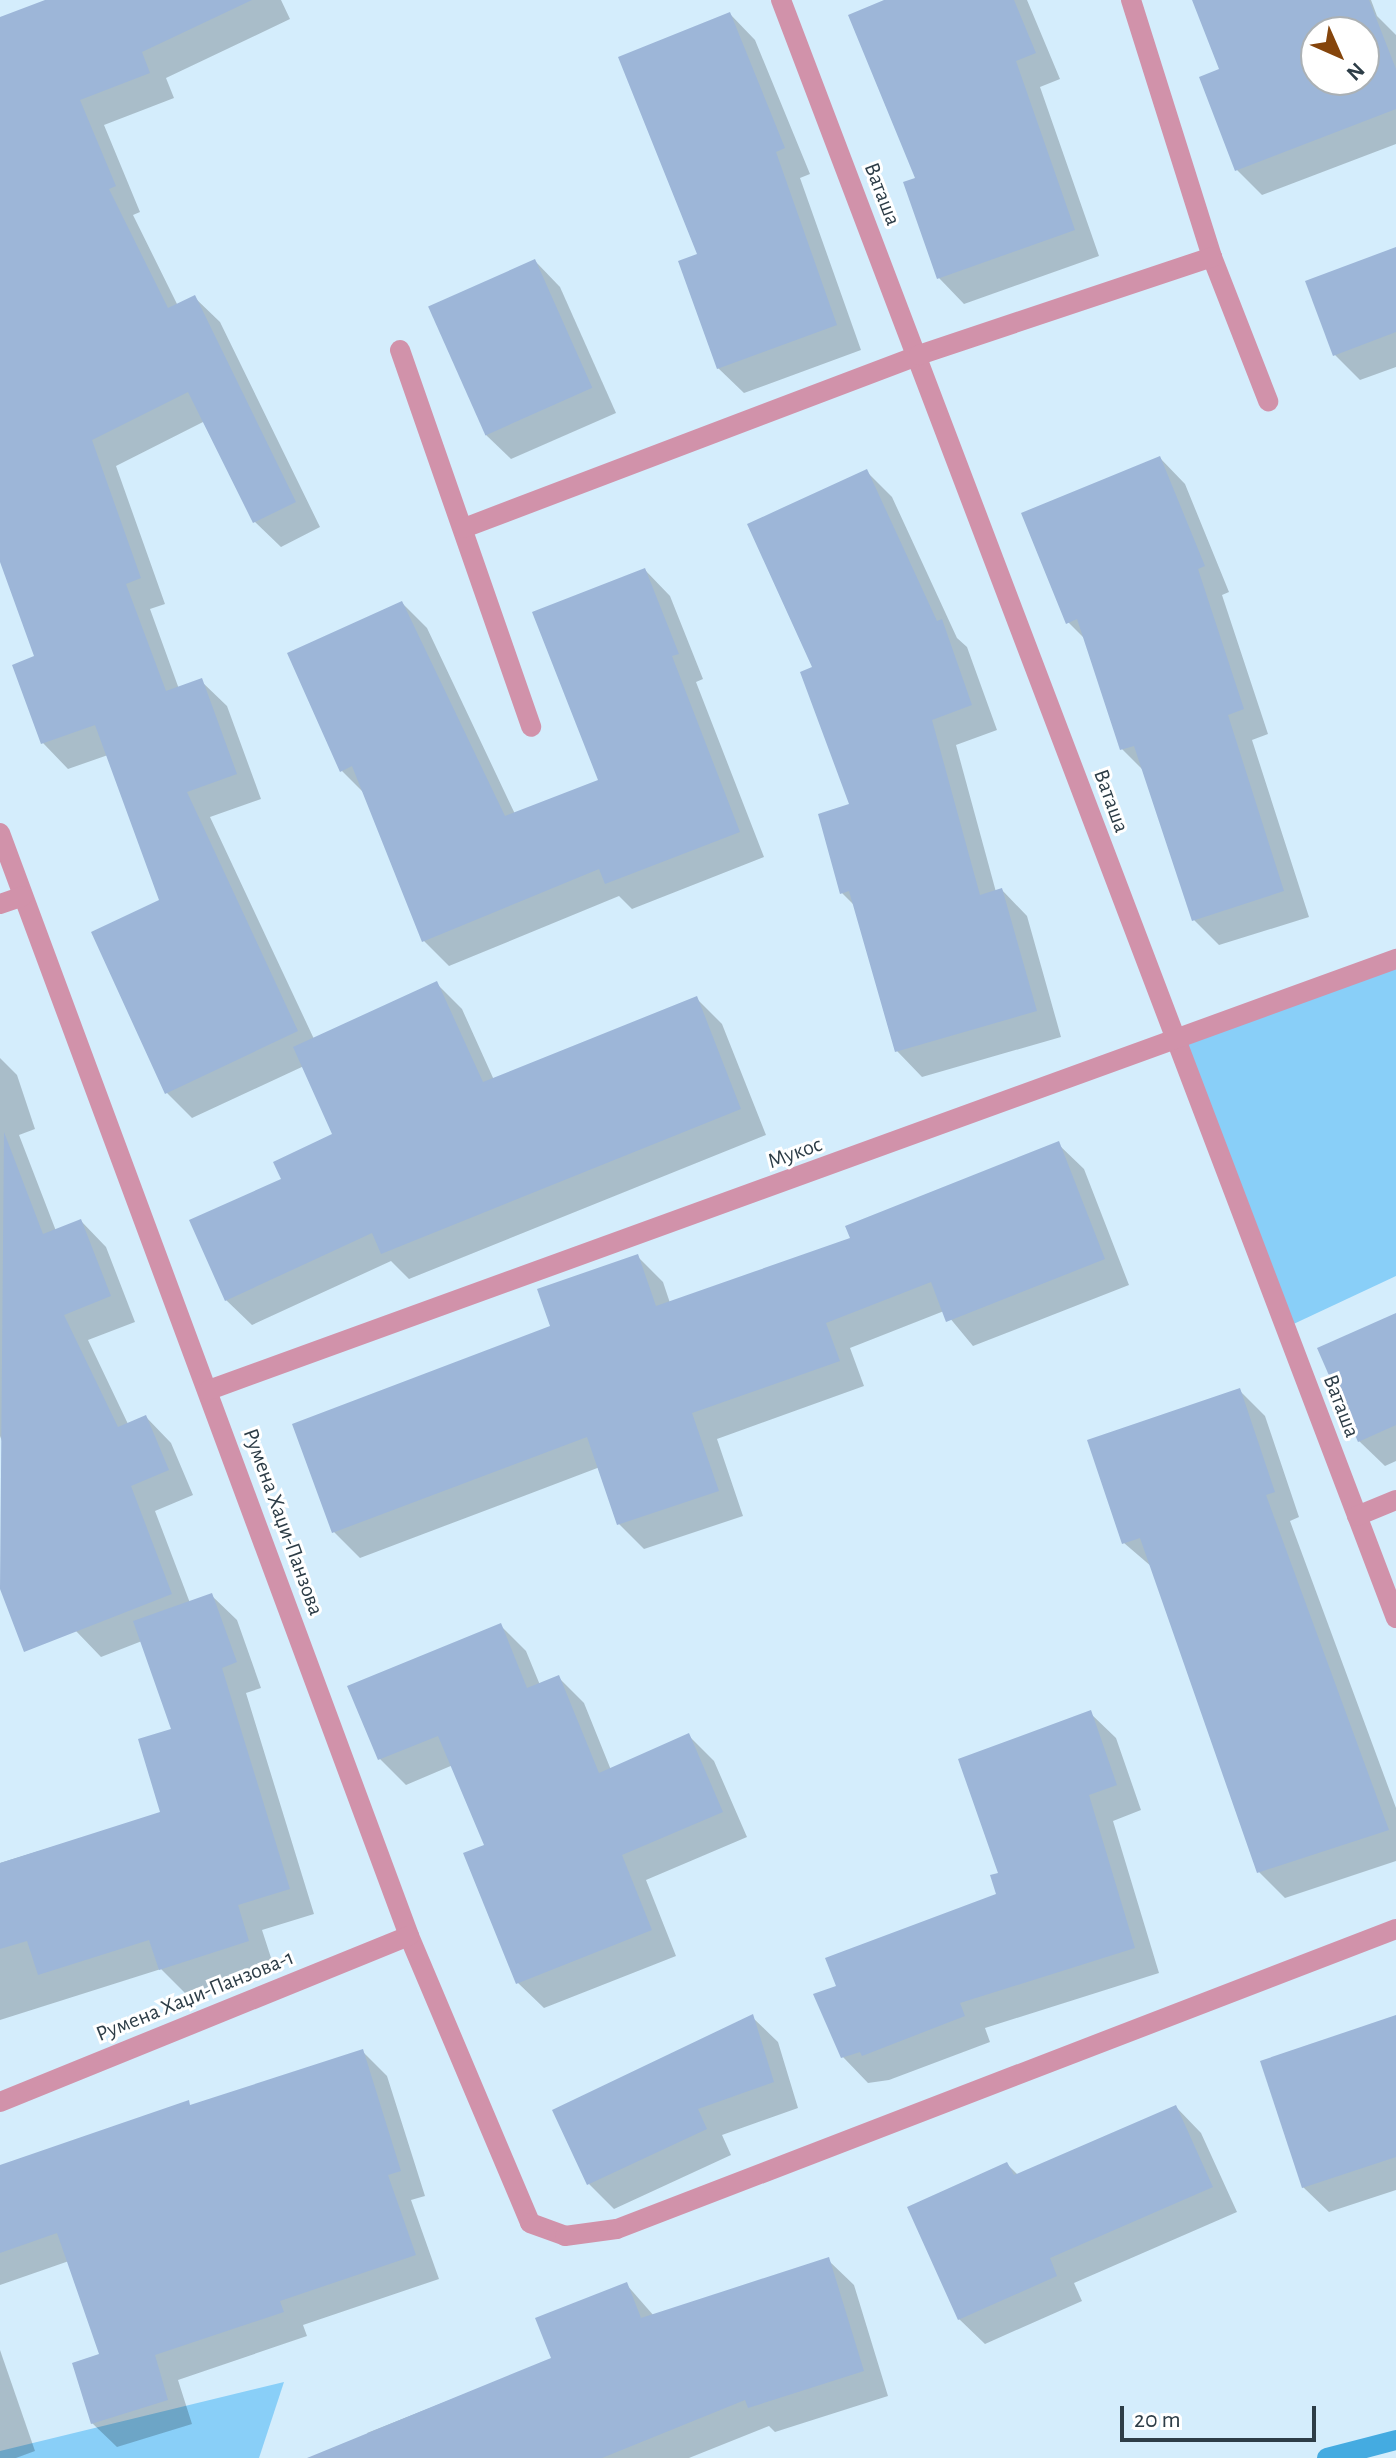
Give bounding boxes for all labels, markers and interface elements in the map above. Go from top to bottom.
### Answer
north arrow [1300,16,1380,96]
text: N [1342,58,1369,85]
street label: Ваташа [858,159,906,229]
street label: Ваташа [1087,766,1135,836]
street label: Мукос [764,1131,826,1175]
street label: Ваташа [1317,1371,1365,1441]
street label: Румена Хаџи-Панзова [237,1425,329,1619]
street label: Румена Хаџи-Панзова-1 [92,1944,298,2048]
scale bar [1124,2390,1320,2440]
text: 20 m [1134,2408,1181,2432]

